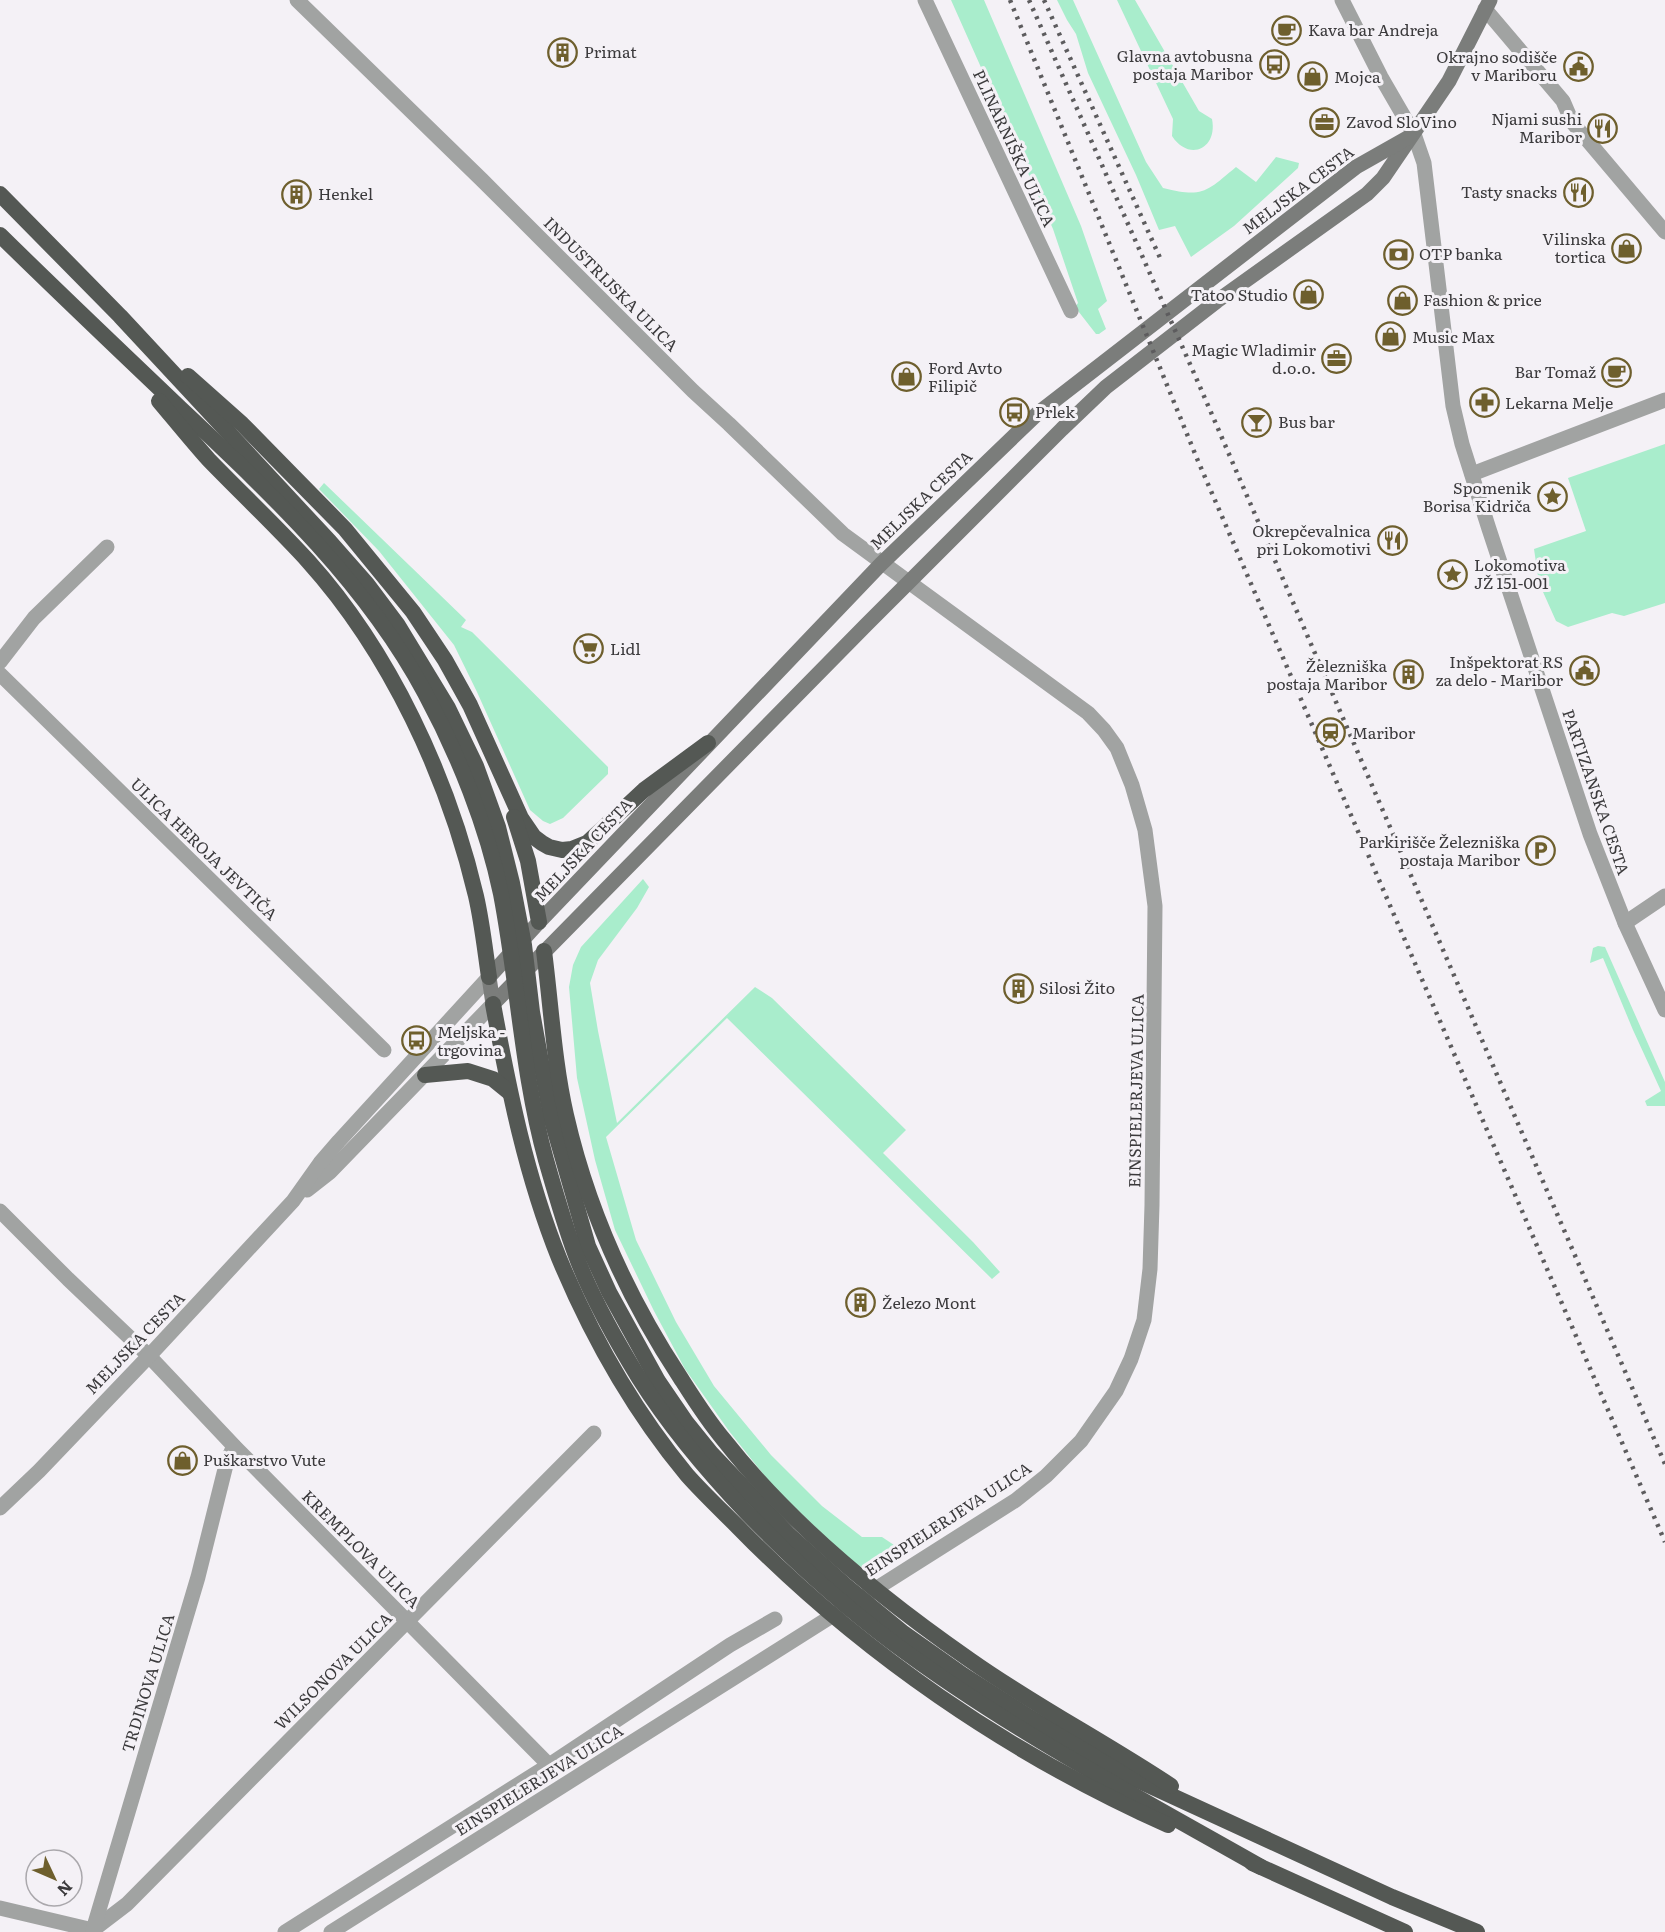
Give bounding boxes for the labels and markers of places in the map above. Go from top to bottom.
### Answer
cafe icon: Kava bar Andreja [1271,14,1303,46]
place label: Kava bar Andreja [1308,17,1439,41]
building icon: Primat [547,36,579,68]
place label: Primat [584,39,637,63]
place label: Glavna avtobusna postaja Maribor [1117,43,1253,85]
place label: Okrajno sodišče v Mariboru [1436,44,1557,86]
bus stop icon: Glavna avtobusna postaja Maribor [1258,49,1290,81]
public building icon: Okrajno sodišče v Mariboru [1562,50,1594,82]
shop icon: Mojca [1297,61,1329,93]
place label: Mojca [1334,64,1381,88]
office icon: Zavod SloVino [1309,106,1341,138]
place label: Njami sushi Maribor [1491,106,1582,148]
place label: Zavod SloVino [1346,109,1457,133]
restaurant icon: Njami sushi Maribor [1587,112,1619,144]
restaurant icon: Tasty snacks [1562,176,1594,208]
building icon: Henkel [281,178,313,210]
place label: Tasty snacks [1461,179,1557,203]
place label: Henkel [318,181,373,205]
place label: Vilinska tortica [1542,226,1606,268]
shop icon: Vilinska tortica [1611,232,1643,264]
bank icon: OTP banka [1382,238,1414,270]
place label: OTP banka [1419,241,1503,265]
shop icon: Tatoo Studio [1293,279,1325,311]
place label: Tatoo Studio [1190,282,1288,306]
shop icon: Fashion & price [1386,284,1418,316]
place label: Fashion & price [1423,287,1542,311]
shop icon: Music Max [1375,321,1407,353]
place label: Music Max [1412,324,1495,348]
place label: Magic Wladimir d.o.o. [1191,337,1316,379]
office icon: Magic Wladimir d.o.o. [1321,343,1353,375]
place label: Ford Avto Filipič [928,355,1002,397]
cafe icon: Bar Tomaž [1601,356,1633,388]
place label: Bar Tomaž [1514,359,1596,383]
shop icon: Ford Avto Filipič [891,361,923,393]
pharmacy icon: Lekarna Melje [1468,387,1500,419]
place label: Lekarna Melje [1505,390,1613,414]
bus stop icon: Prlek [998,396,1030,428]
place label: Prlek [1035,399,1075,423]
bar icon: Bus bar [1241,406,1273,438]
place label: Bus bar [1278,409,1335,433]
place label: Spomenik Borisa Kidriča [1423,475,1531,517]
place icon: Spomenik Borisa Kidriča [1536,481,1568,513]
place label: Okrepčevalnica pri Lokomotivi [1252,518,1371,560]
restaurant icon: Okrepčevalnica pri Lokomotivi [1376,524,1408,556]
place label: Lokomotiva JŽ 151-001 [1474,552,1566,594]
place icon: Lokomotiva JŽ 151-001 [1437,558,1469,590]
supermarket icon: Lidl [573,633,605,665]
place label: Lidl [610,636,641,660]
place label: Inšpektorat RS za delo - Maribor [1436,649,1563,691]
place label: Železniška postaja Maribor [1266,653,1387,695]
public building icon: Inšpektorat RS za delo - Maribor [1568,655,1600,687]
building icon: Železniška postaja Maribor [1392,659,1424,691]
station icon: Maribor [1315,717,1347,749]
place label: Maribor [1352,720,1416,744]
place label: Parkirišče Železniška postaja Maribor [1359,829,1520,871]
parking icon: Parkirišče Železniška postaja Maribor [1525,835,1557,867]
building icon: Silosi Žito [1002,972,1034,1004]
place label: Silosi Žito [1039,975,1115,999]
place label: Meljska - trgovina [437,1019,505,1061]
bus stop icon: Meljska - trgovina [400,1025,432,1057]
building icon: Železo Mont [845,1287,877,1319]
place label: Železo Mont [882,1290,976,1314]
shop icon: Puškarstvo Vute [166,1444,198,1476]
place label: Puškarstvo Vute [203,1447,326,1471]

